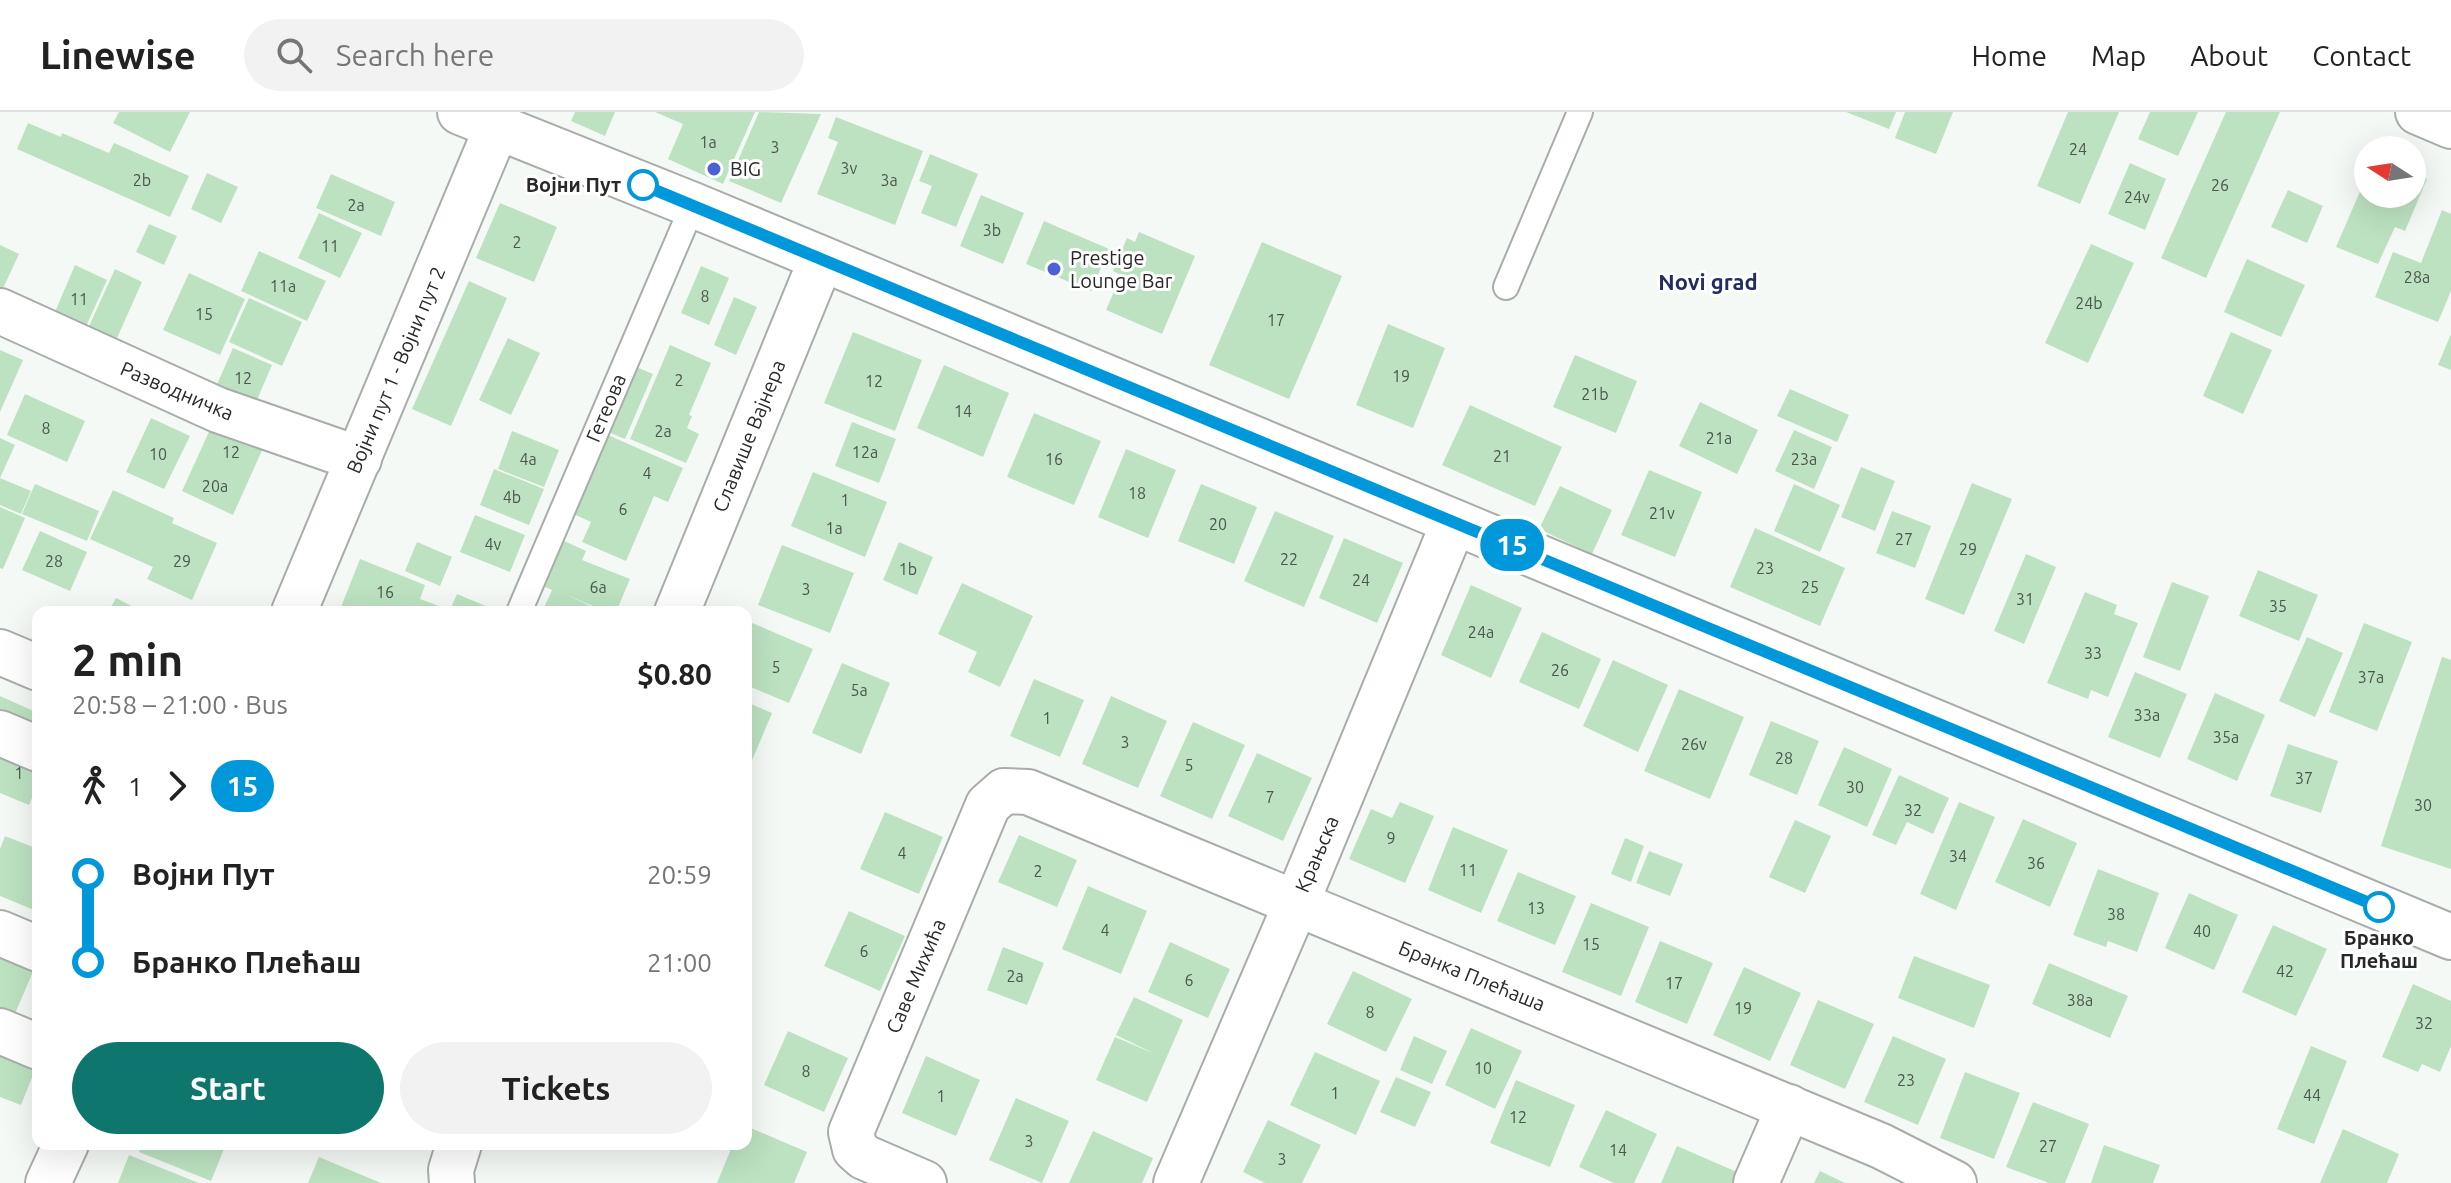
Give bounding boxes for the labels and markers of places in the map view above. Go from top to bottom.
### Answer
place label: BIG [730,157,761,180]
marker: BIG [705,160,723,178]
marker: Војни Пут [628,170,658,200]
place label: Војни Пут [526,173,621,196]
place label: Prestige Lounge Bar [1070,246,1173,292]
marker: Prestige Lounge Bar [1045,260,1063,278]
marker: Бранко Плећаш [2364,892,2394,922]
place label: Бранко Плећаш [2340,926,2418,972]

